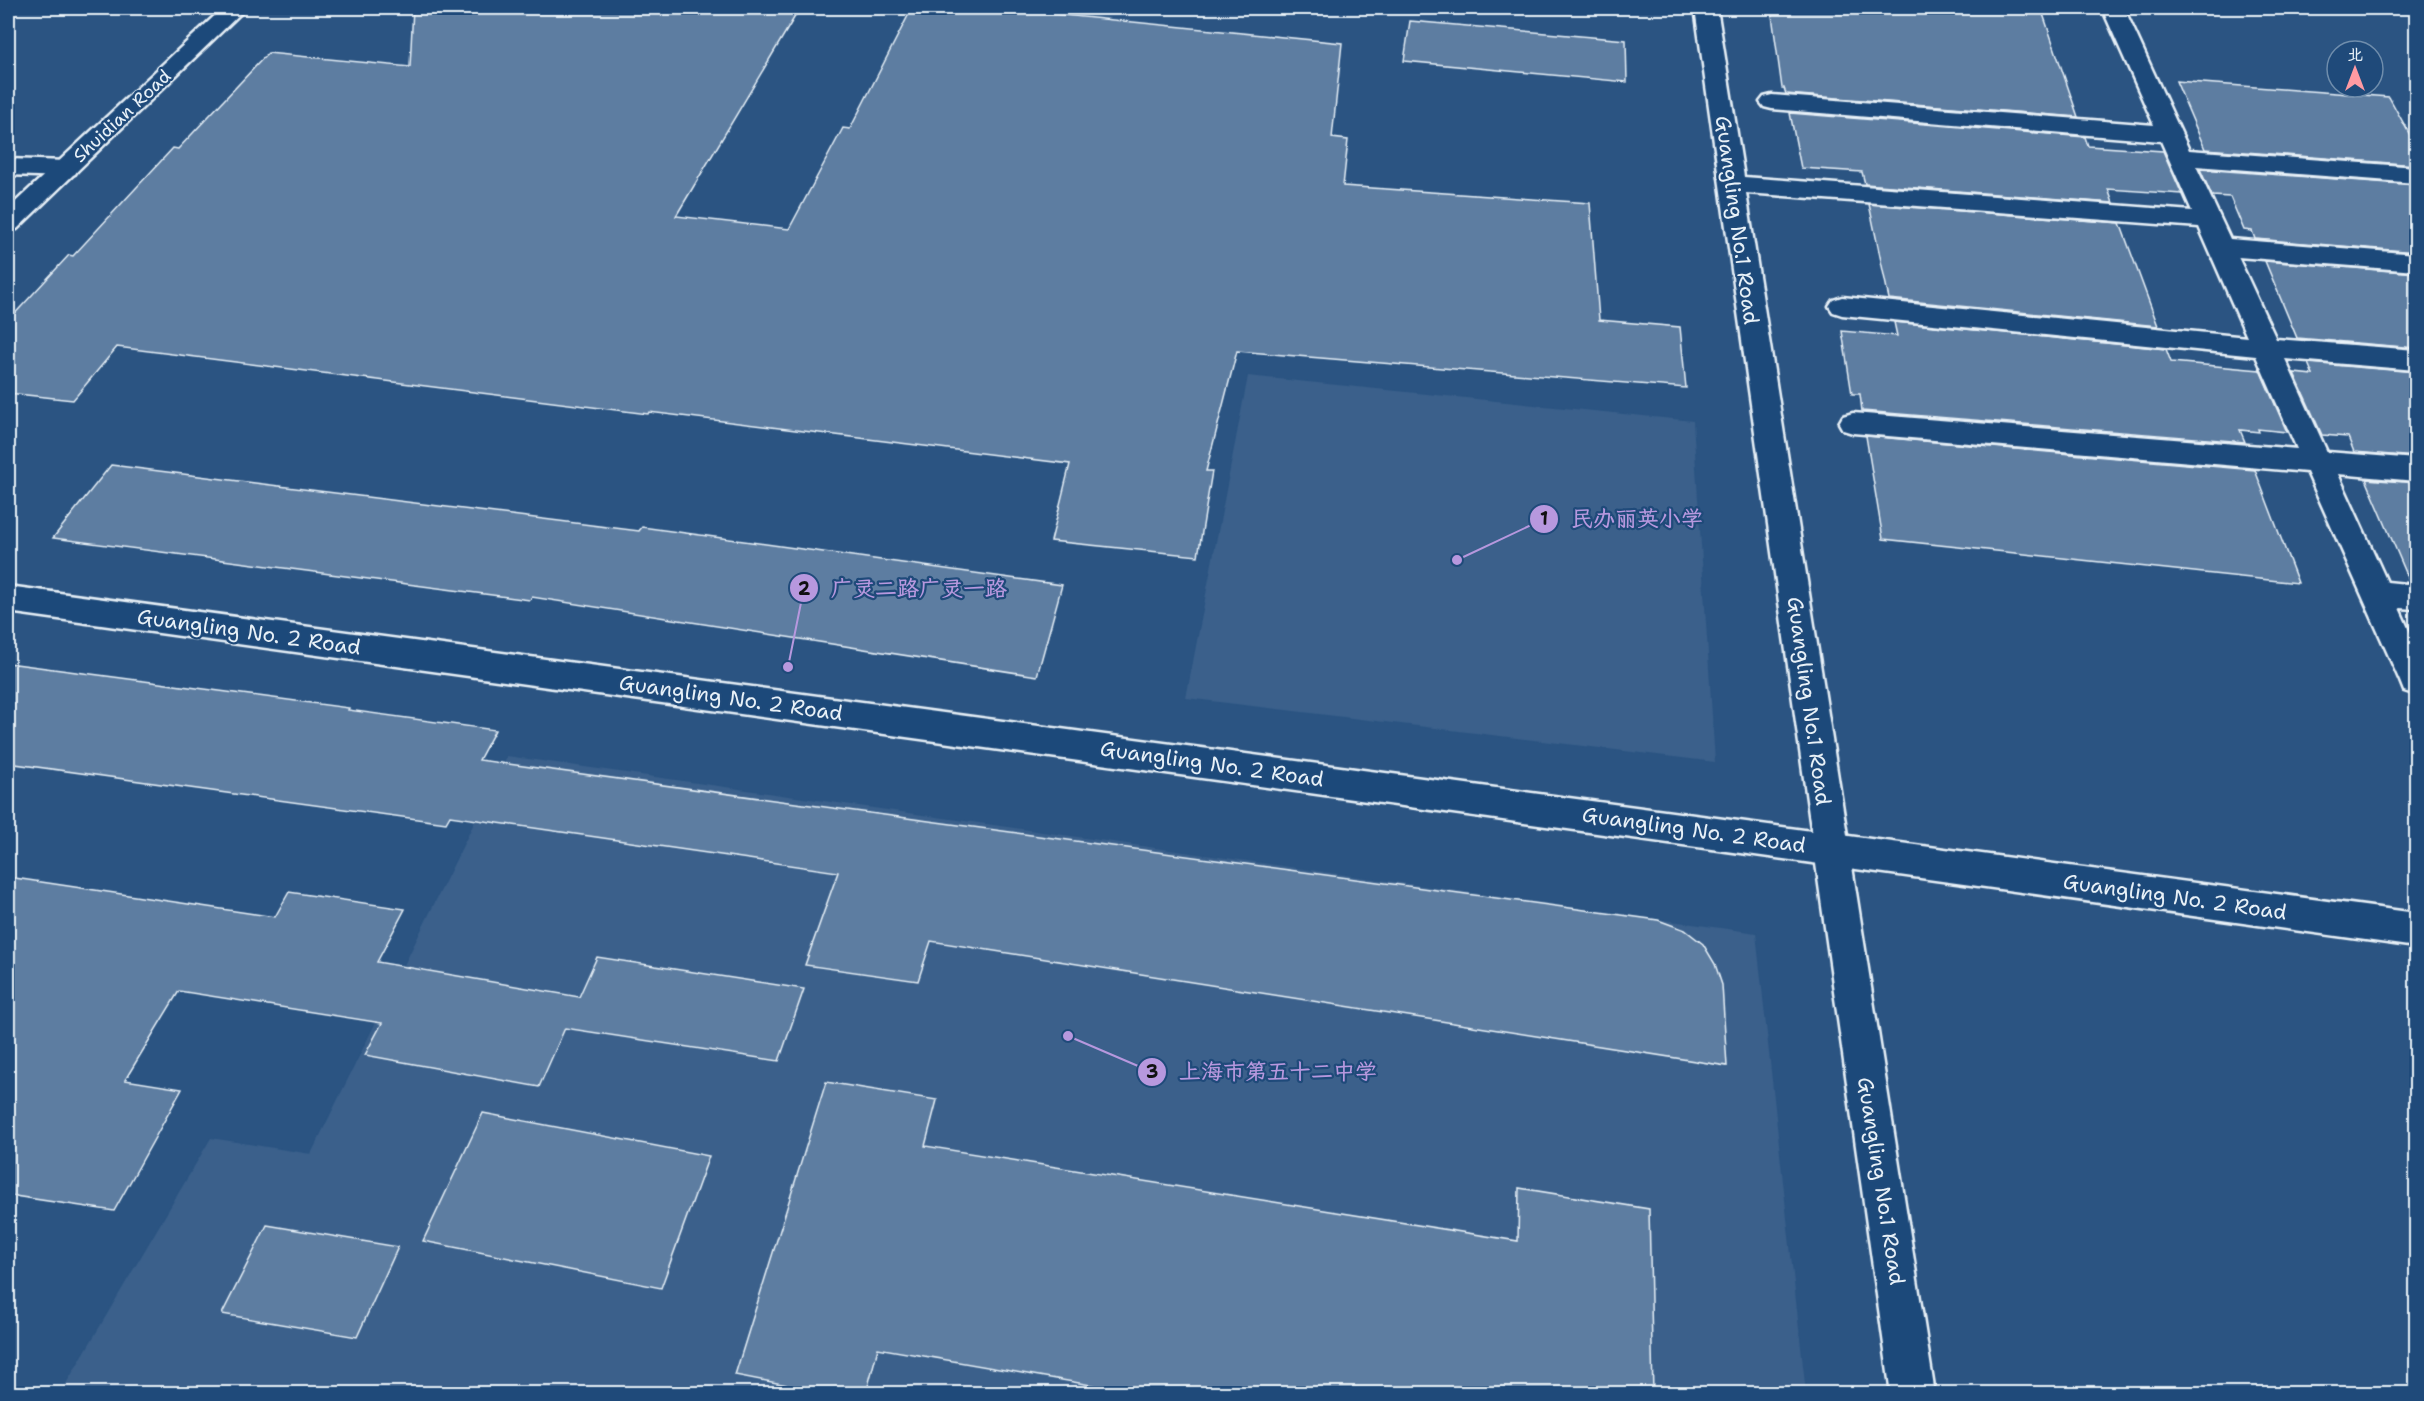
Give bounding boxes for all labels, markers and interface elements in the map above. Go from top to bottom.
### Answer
north arrow [2325,39,2385,99]
text: 北 [2347,44,2363,65]
street label: Shuidian Road [68,64,176,168]
street label: Guangling No.1 Road [1708,114,1766,326]
callout: 民办丽英小学 [1529,499,1715,539]
text: 民办丽英小学 [1571,504,1703,533]
text: 1 [1540,507,1548,531]
callout: 广灵二路广灵一路 [789,568,1019,608]
text: 广灵二路广灵一路 [831,574,1007,603]
text: 2 [798,577,811,601]
street label: Guangling No.1 Road [1780,595,1838,807]
street label: Guangling No. 2 Road [135,602,363,662]
street label: Guangling No. 2 Road [617,668,845,728]
street label: Guangling No. 2 Road [1098,734,1326,794]
street label: Guangling No. 2 Road [1580,800,1808,860]
street label: Guangling No. 2 Road [2061,867,2289,927]
callout: 上海市第五十二中学 [1137,1052,1389,1092]
text: 上海市第五十二中学 [1179,1057,1377,1086]
text: 3 [1146,1060,1158,1084]
street label: Guangling No.1 Road [1851,1075,1911,1287]

